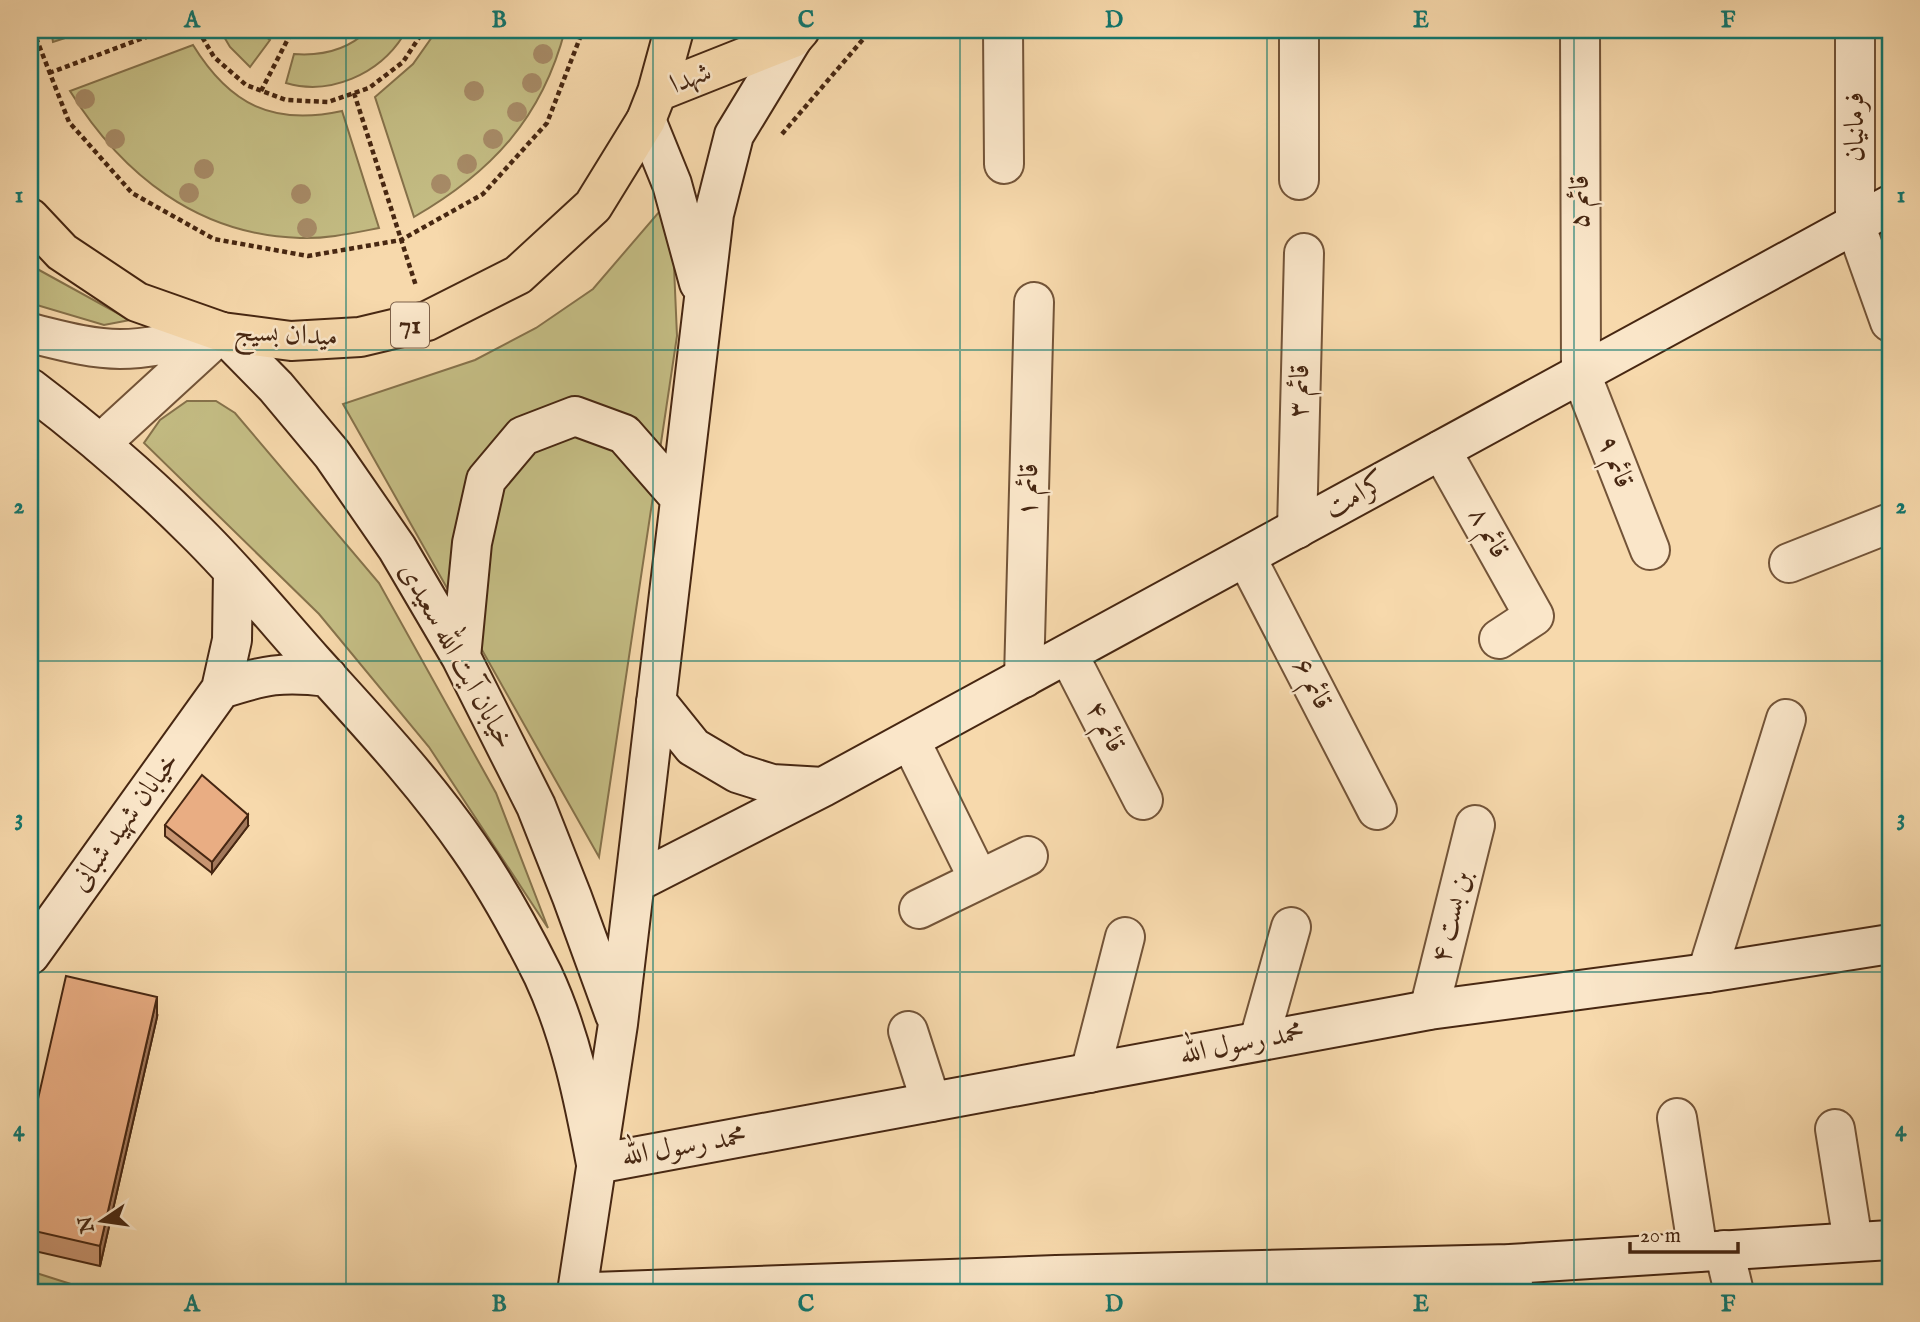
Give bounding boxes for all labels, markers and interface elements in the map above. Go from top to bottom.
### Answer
text: A [183,6,201,35]
text: B [491,6,507,35]
text: C [798,6,815,35]
text: D [1105,6,1123,35]
text: E [1413,6,1429,35]
text: F [1721,6,1736,35]
street label: شهدا [665,55,717,103]
street label: فرمانیان [1838,92,1873,162]
street label: قائم ۵ [1563,175,1603,229]
text: 1 [15,181,23,210]
text: 1 [1897,181,1905,210]
road number: 71 [391,302,429,348]
street label: میدان بسیج [233,315,339,360]
street label: قائم ۳ [1282,363,1323,419]
street label: قائم ۹ [1584,431,1641,495]
street label: قائم ۱ [1011,462,1052,518]
street label: کرامت [1319,465,1393,527]
text: 2 [14,492,25,521]
text: 2 [1896,492,1907,521]
street label: قائم ۸ [1455,501,1516,567]
street label: خیابان آیت الله سعیدی [390,554,527,755]
street label: قائم ۶ [1280,652,1340,718]
street label: قائم ۴ [1073,695,1133,761]
street label: خیابان شهید شبانی [63,745,187,899]
text: 3 [15,804,23,833]
text: 3 [1897,804,1905,833]
street label: بن بست ۴ [1424,867,1480,967]
street label: محمد رسول الله [1176,1009,1307,1073]
street label: محمد رسول الله [618,1113,749,1175]
text: 4 [13,1115,25,1144]
text: 4 [1895,1115,1907,1144]
north arrow [66,1186,136,1256]
scale bar [1630,1210,1738,1254]
text: N [74,1213,101,1236]
text: 20 m [1640,1223,1681,1250]
text: A [183,1290,201,1319]
text: B [491,1290,507,1319]
text: C [798,1290,815,1319]
text: D [1105,1290,1123,1319]
text: E [1413,1290,1429,1319]
text: F [1721,1290,1736,1319]

